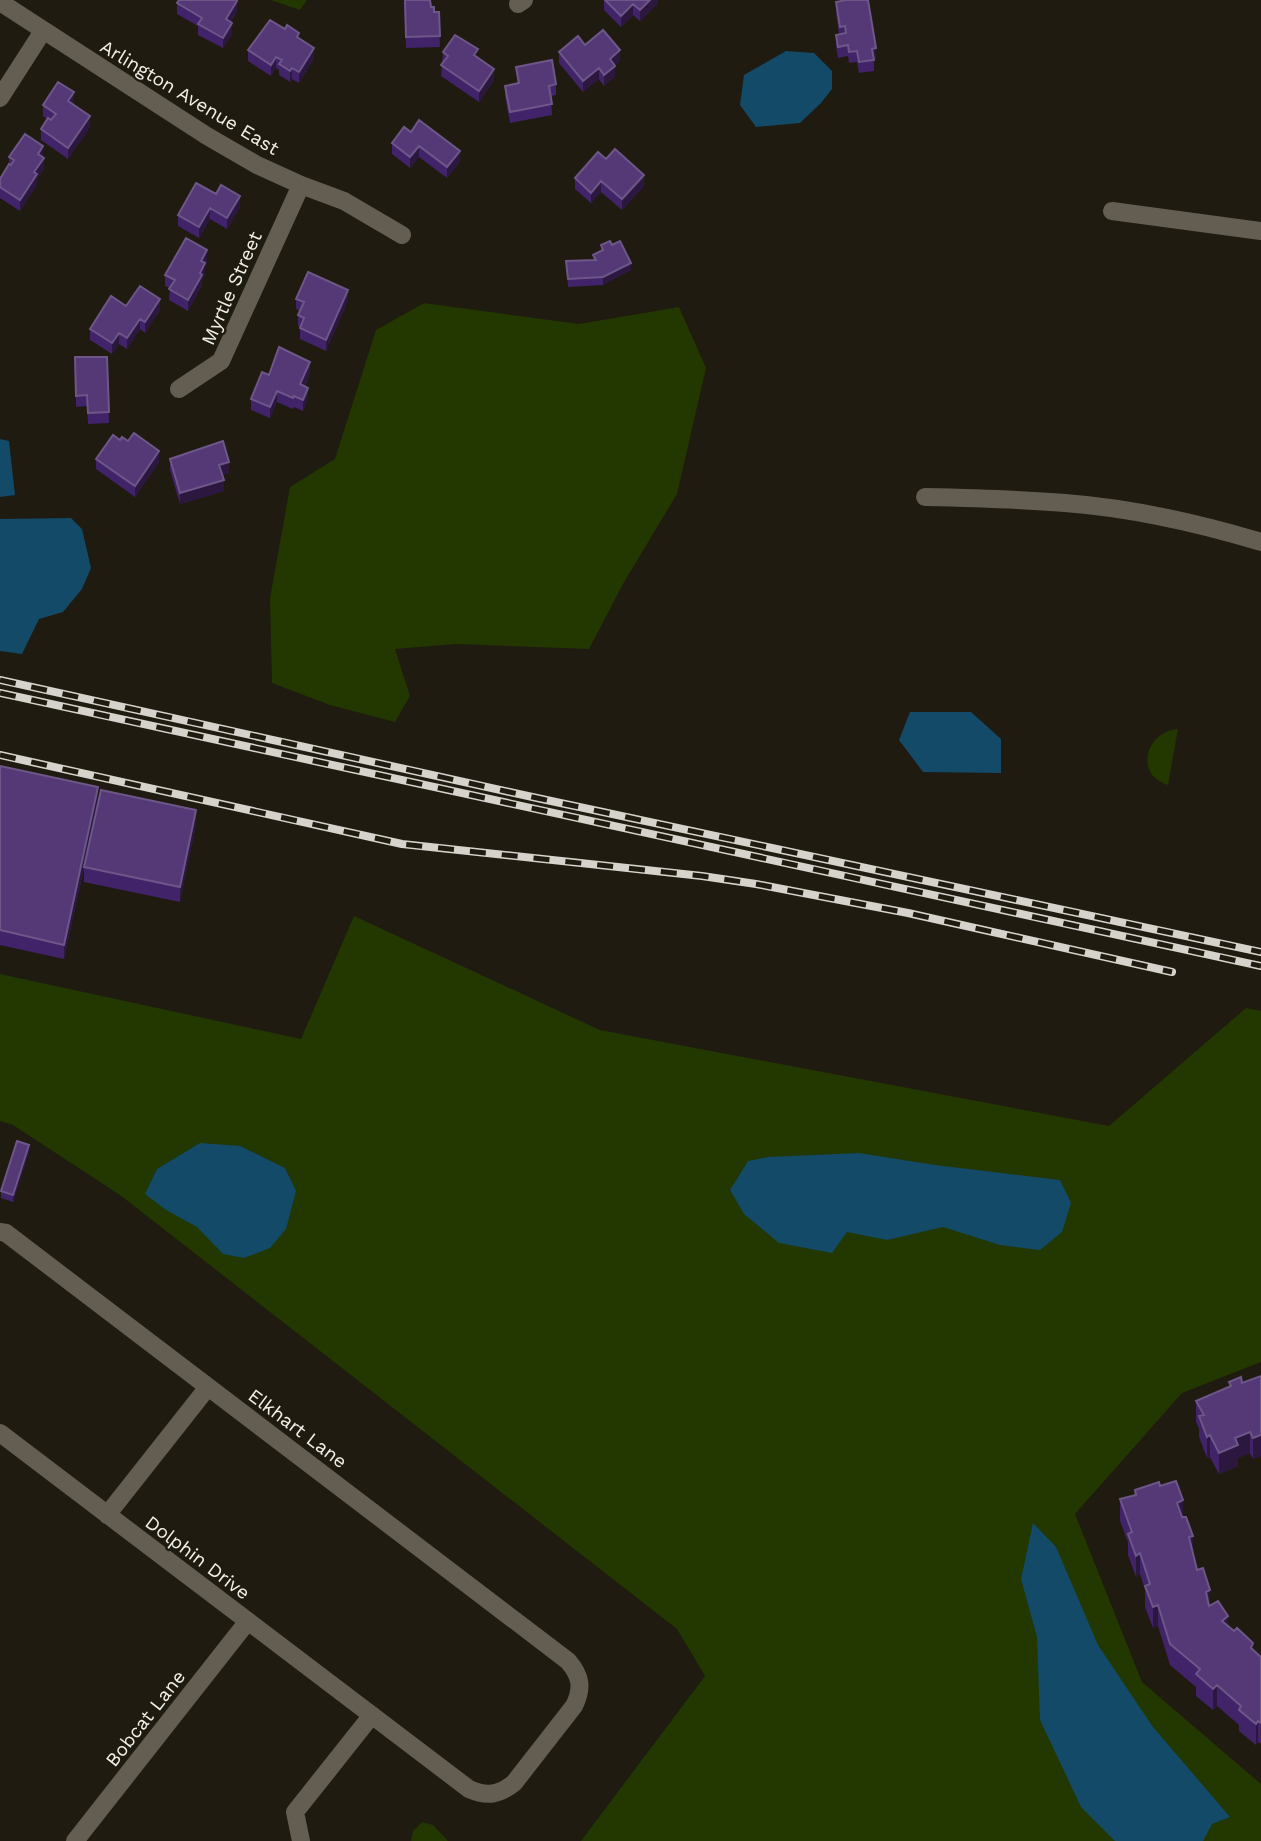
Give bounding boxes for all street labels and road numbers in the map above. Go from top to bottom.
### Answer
street label: Arlington Avenue East [96,35,283,160]
street label: Myrtle Street [196,228,267,348]
street label: Elkhart Lane [244,1384,352,1473]
street label: Dolphin Drive [141,1511,255,1604]
street label: Bobcat Lane [101,1666,190,1771]

